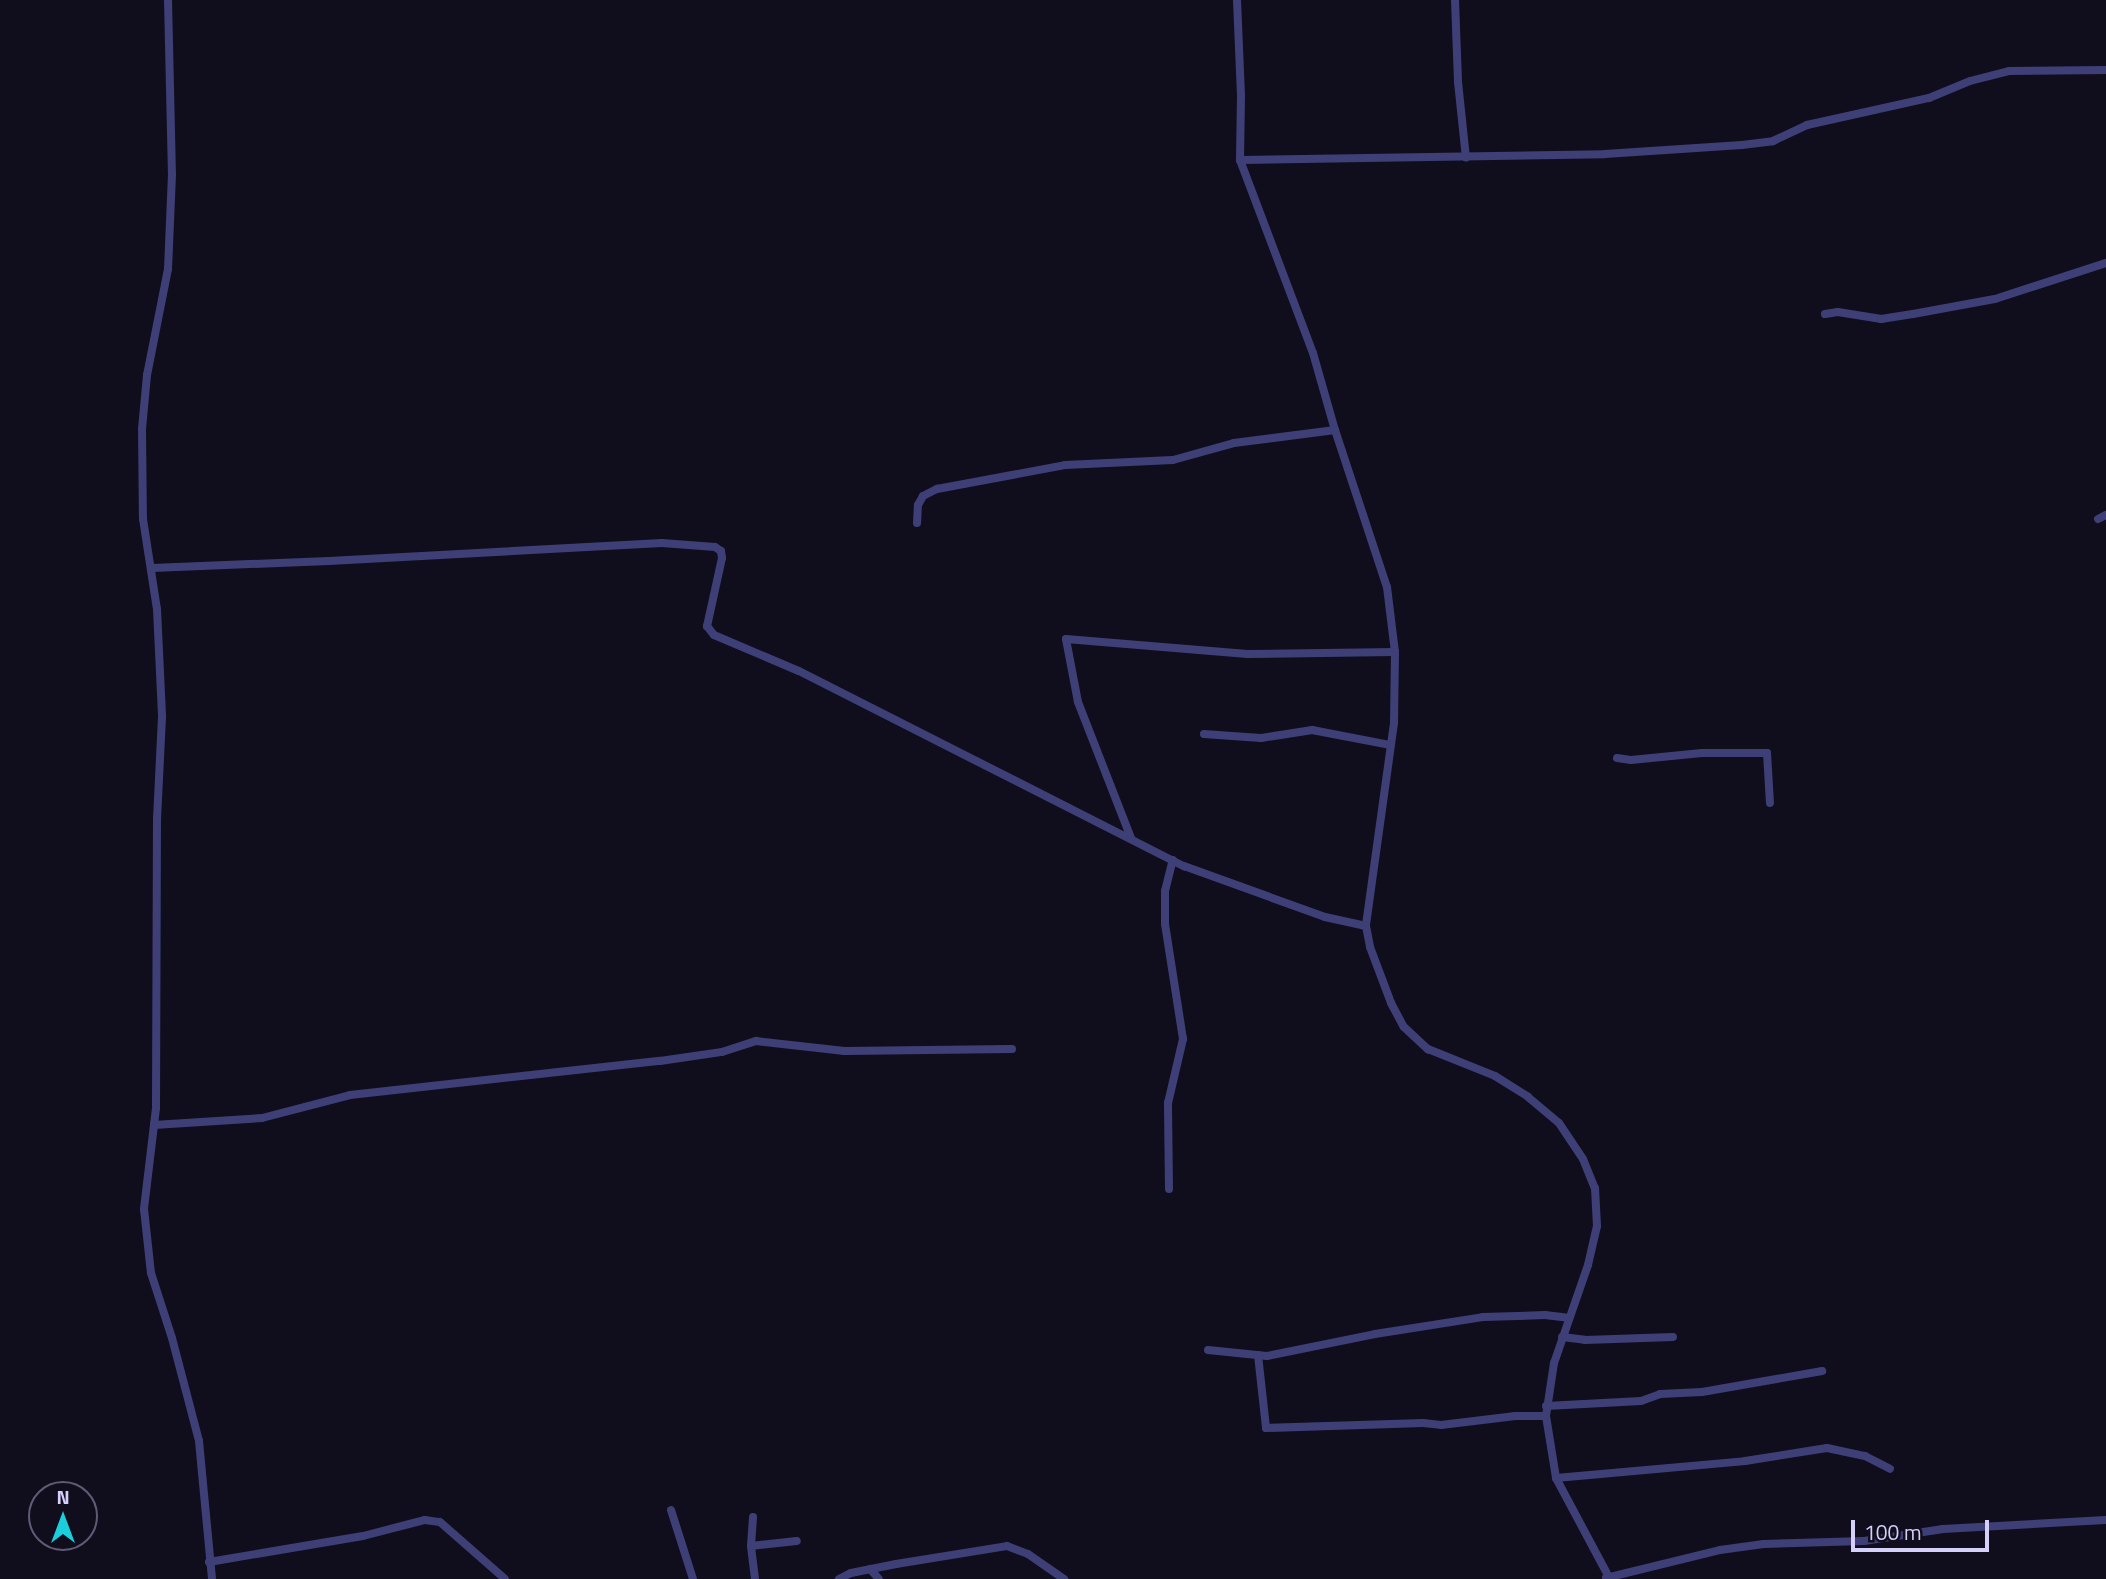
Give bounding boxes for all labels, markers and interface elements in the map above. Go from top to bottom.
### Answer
north arrow [28,1481,98,1551]
text: N [56,1482,70,1511]
scale bar [1854,1506,1992,1550]
text: 100 m [1864,1516,1921,1548]

